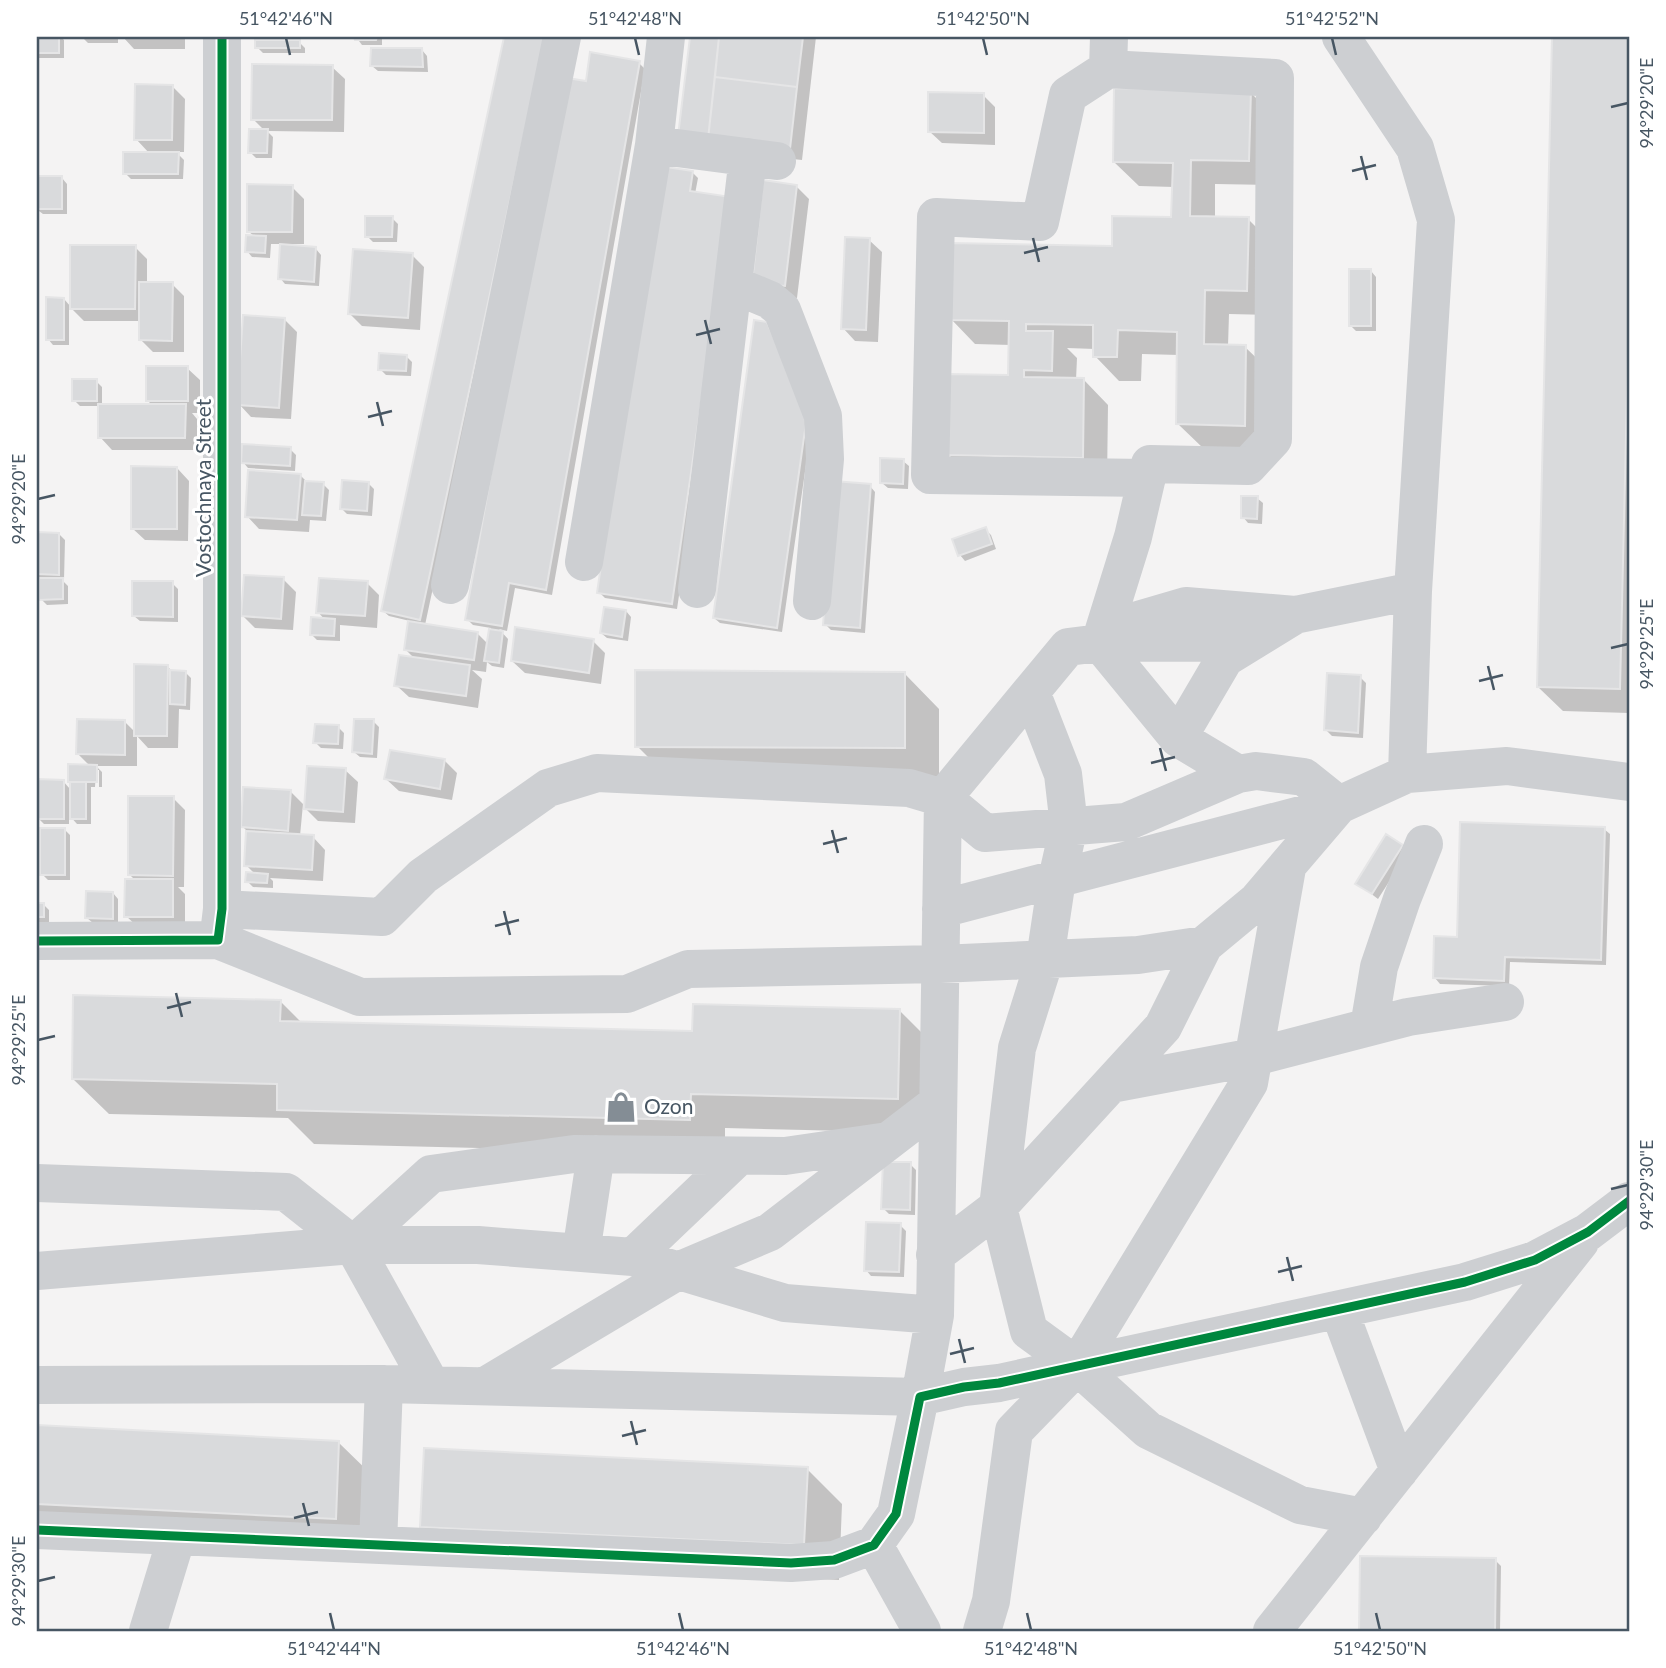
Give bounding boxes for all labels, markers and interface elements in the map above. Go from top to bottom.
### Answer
text: 51°42'46"N [239,7,333,29]
text: 51°42'48"N [588,7,682,29]
text: 51°42'50"N [936,7,1030,29]
text: 51°42'52"N [1285,7,1379,29]
text: 94°29'20"E [1635,58,1657,148]
street label: Vostochnaya Street [190,398,215,577]
text: 94°29'20"E [7,454,29,544]
text: 94°29'25"E [1635,599,1657,689]
text: 94°29'25"E [7,995,29,1085]
shop icon: Ozon [604,1090,638,1124]
place label: Ozon [644,1093,694,1118]
text: 94°29'30"E [1635,1140,1657,1230]
text: 94°29'30"E [7,1536,29,1626]
text: 51°42'44"N [287,1637,381,1659]
text: 51°42'46"N [636,1637,730,1659]
text: 51°42'48"N [984,1637,1078,1659]
text: 51°42'50"N [1333,1637,1427,1659]

